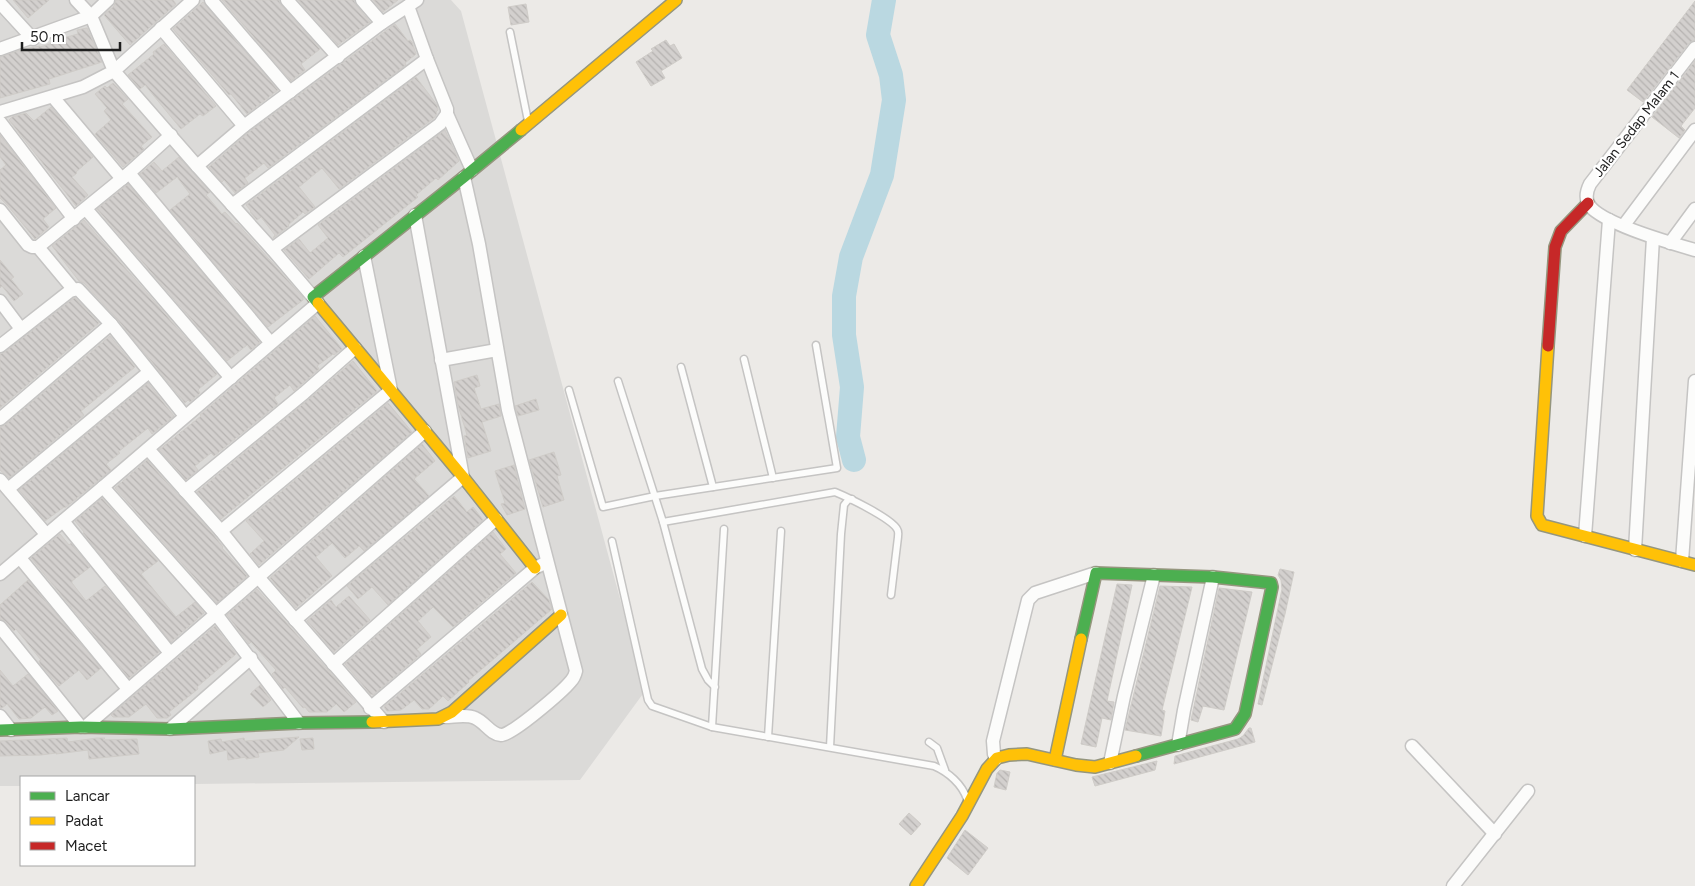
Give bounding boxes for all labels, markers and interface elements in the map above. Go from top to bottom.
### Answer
scale bar [22,20,120,52]
text: 50 m [30,28,65,46]
street label: Jalan Sedap Malam 1 [1590,68,1683,181]
legend [20,776,195,866]
text: Lancar [65,787,110,805]
text: Padat [65,812,104,830]
text: Macet [65,837,108,855]

